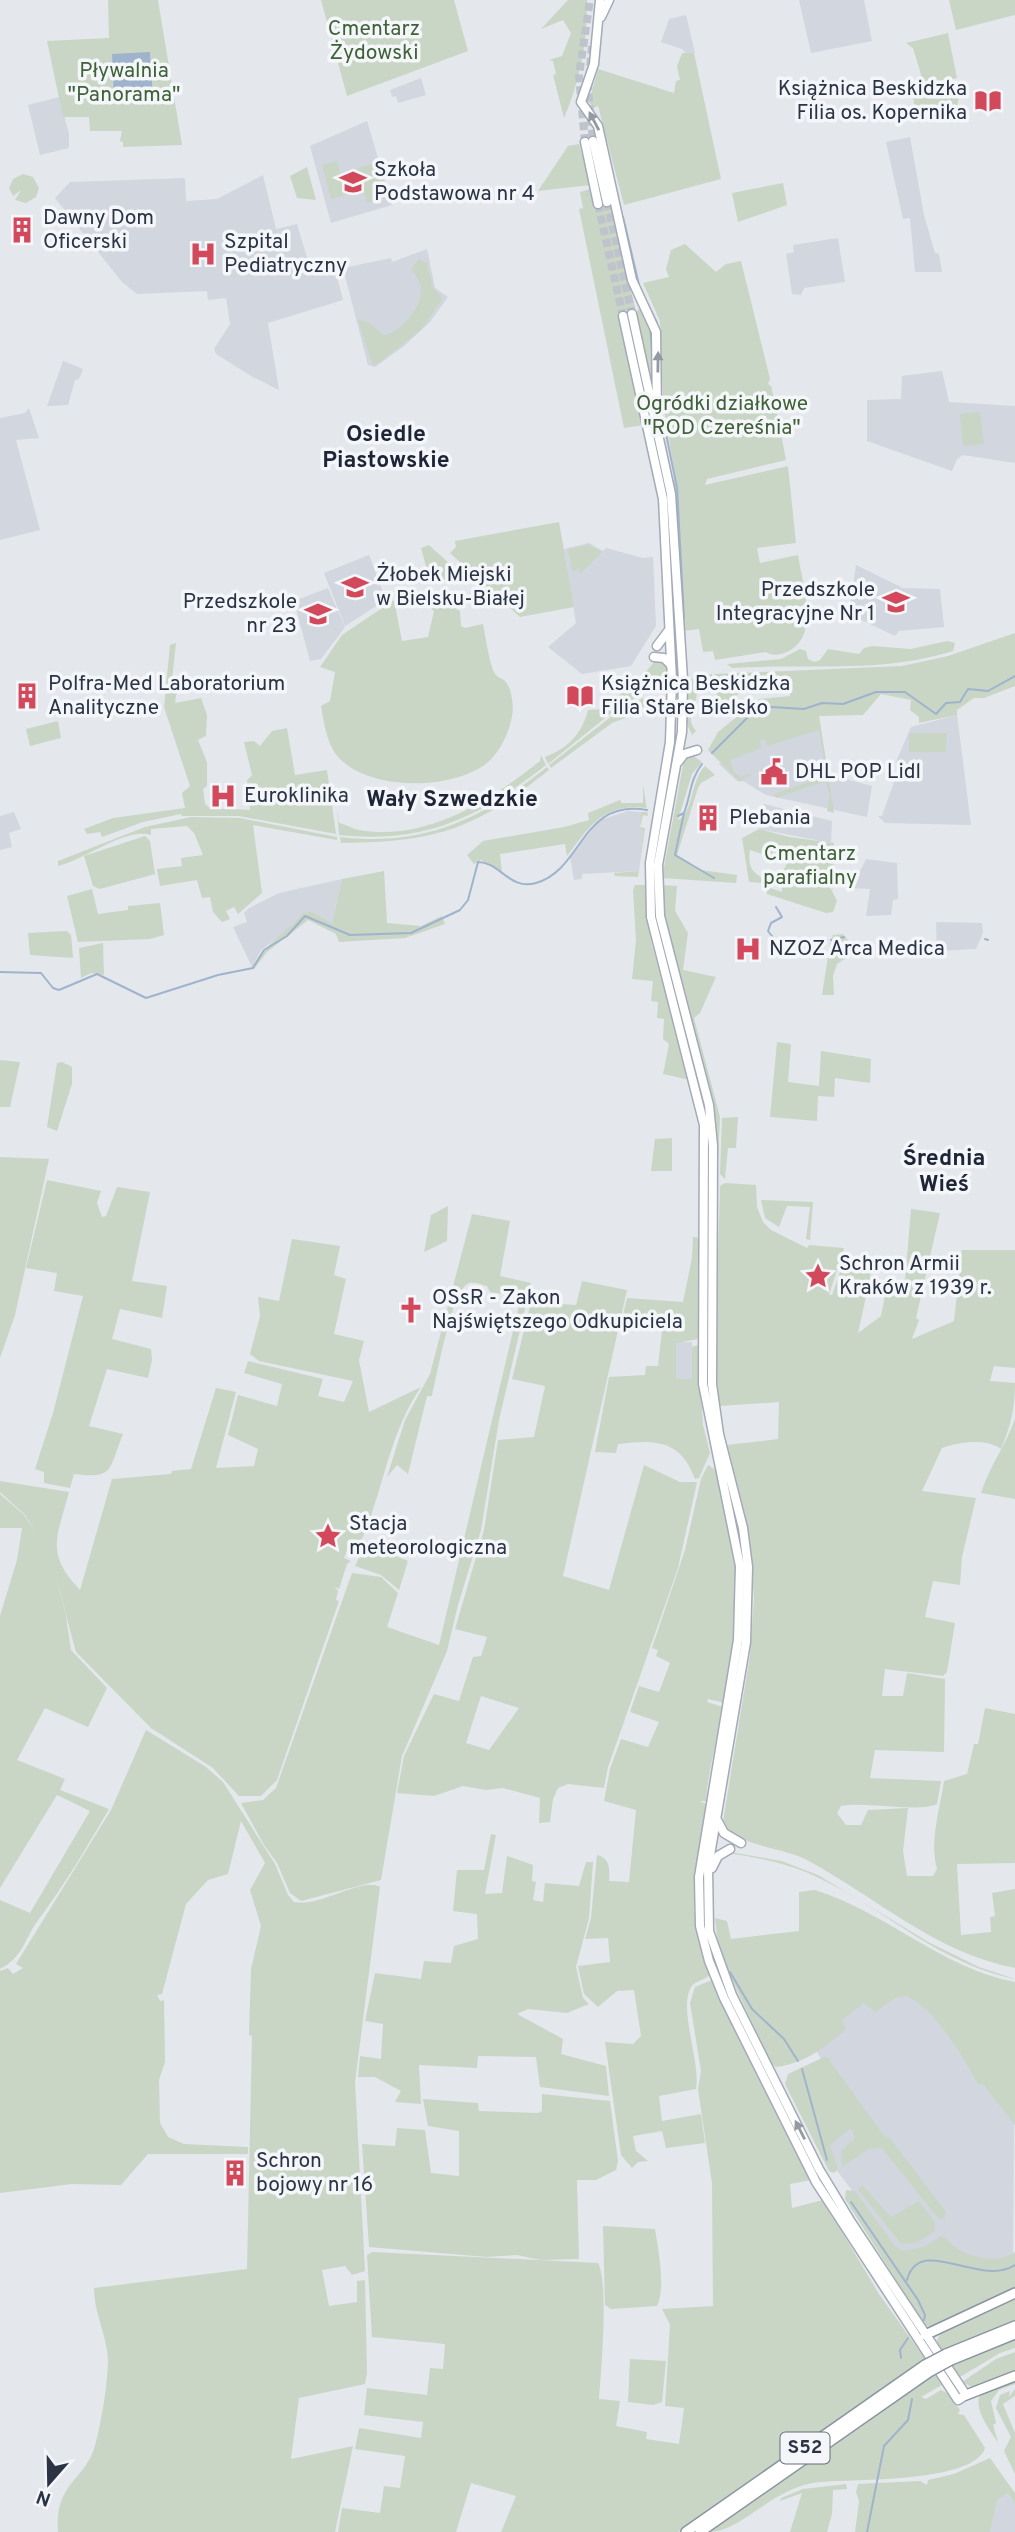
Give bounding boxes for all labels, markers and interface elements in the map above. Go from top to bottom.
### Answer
park label: Cmentarz Żydowski [328,16,420,67]
park label: Pływalnia "Panorama" [68,58,180,109]
place label: Książnica Beskidzka Filia os. Kopernika [778,76,967,127]
library icon: Książnica Beskidzka Filia os. Kopernika [973,86,1003,116]
one-way arrow [588,111,600,131]
place label: Szkoła Podstawowa nr 4 [374,157,535,208]
school or university icon: Szkoła Podstawowa nr 4 [338,167,368,197]
place label: Dawny Dom Oficerski [43,205,154,256]
building icon: Dawny Dom Oficerski [7,215,37,245]
place label: Szpital Pediatryczny [224,229,347,280]
hospital icon: Szpital Pediatryczny [188,239,218,269]
one-way arrow [652,351,663,373]
park label: Ogródki działkowe "ROD Czereśnia" [636,391,808,442]
district label: Osiedle Piastowskie [322,421,450,476]
place label: Żłobek Miejski w Bielsku-Białej [376,562,525,613]
school or university icon: Żłobek Miejski w Bielsku-Białej [340,572,370,602]
place label: Przedszkole Integracyjne Nr 1 [716,577,875,628]
school or university icon: Przedszkole Integracyjne Nr 1 [881,587,911,617]
place label: Przedszkole nr 23 [183,589,297,640]
school or university icon: Przedszkole nr 23 [303,599,333,629]
place label: Polfra-Med Laboratorium Analityczne [48,671,285,722]
place label: Książnica Beskidzka Filia Stare Bielsko [601,671,790,722]
building icon: Polfra-Med Laboratorium Analityczne [12,681,42,711]
library icon: Książnica Beskidzka Filia Stare Bielsko [565,681,595,711]
public building icon: DHL POP Lidl [759,757,789,787]
place label: DHL POP Lidl [795,759,921,786]
hospital icon: Euroklinika [208,781,238,811]
place label: Euroklinika [244,783,349,810]
district label: Wały Szwedzkie [366,786,538,815]
building icon: Plebania [693,803,723,833]
place label: Plebania [729,805,811,832]
park label: Cmentarz parafialny [763,841,857,892]
hospital icon: NZOZ Arca Medica [733,934,763,964]
place label: NZOZ Arca Medica [769,936,945,963]
district label: Średnia Wieś [903,1143,985,1200]
place label: Schron Armii Kraków z 1939 r. [839,1251,992,1302]
place icon: Schron Armii Kraków z 1939 r. [803,1261,833,1291]
place label: OSsR - Zakon Najświętszego Odkupiciela [432,1285,683,1336]
church icon: OSsR - Zakon Najświętszego Odkupiciela [396,1295,426,1325]
place label: Stacja meteorologiczna [349,1511,507,1562]
place icon: Stacja meteorologiczna [313,1521,343,1551]
one-way arrow [794,2120,805,2140]
place label: Schron bojowy nr 16 [256,2148,373,2199]
building icon: Schron bojowy nr 16 [220,2158,250,2188]
road number: S52 [780,2432,830,2464]
north arrow [14,2448,84,2518]
text: N [33,2483,54,2511]

